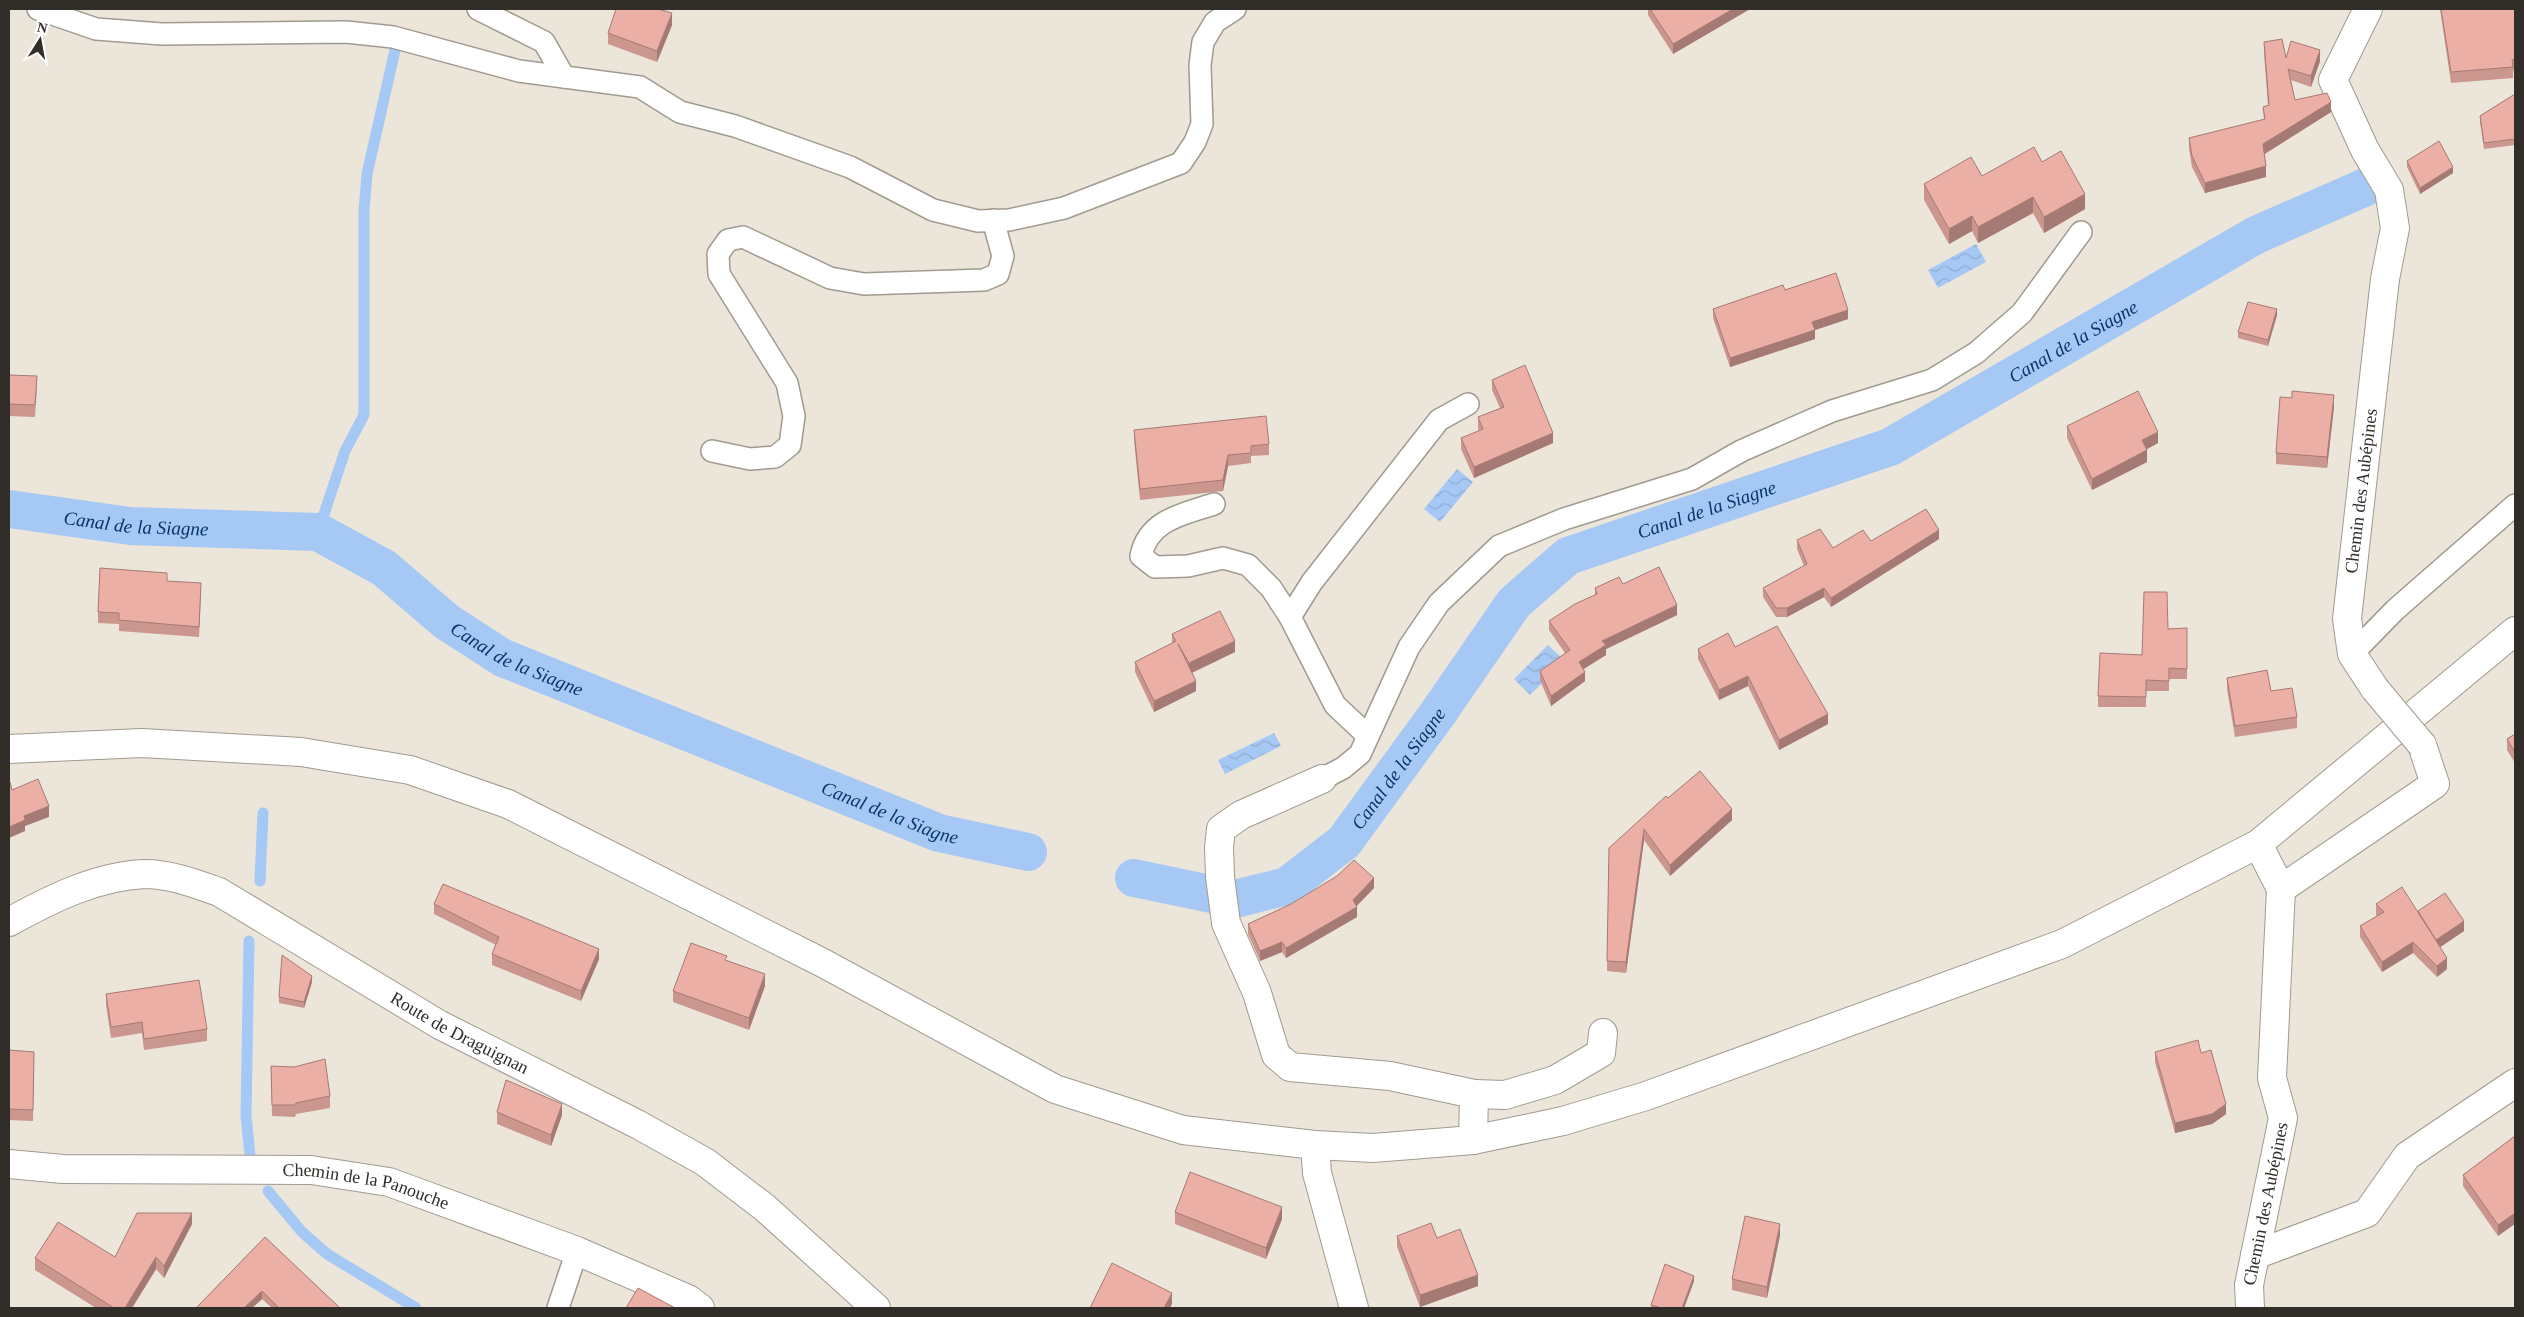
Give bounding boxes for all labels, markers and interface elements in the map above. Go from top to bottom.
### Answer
north arrow [15,15,65,65]
text: N [36,19,49,36]
water label: Canal de la Siagne [2005,296,2141,387]
street label: Chemin des Aubépines [2341,407,2381,575]
water label: Canal de la Siagne [1634,476,1779,542]
water label: Canal de la Siagne [62,506,209,539]
water label: Canal de la Siagne [447,617,586,700]
water label: Canal de la Siagne [1347,704,1449,833]
water label: Canal de la Siagne [819,777,961,847]
street label: Route de Draguignan [387,988,532,1078]
street label: Chemin des Aubépines [2239,1120,2292,1287]
street label: Chemin de la Panouche [282,1160,452,1213]

